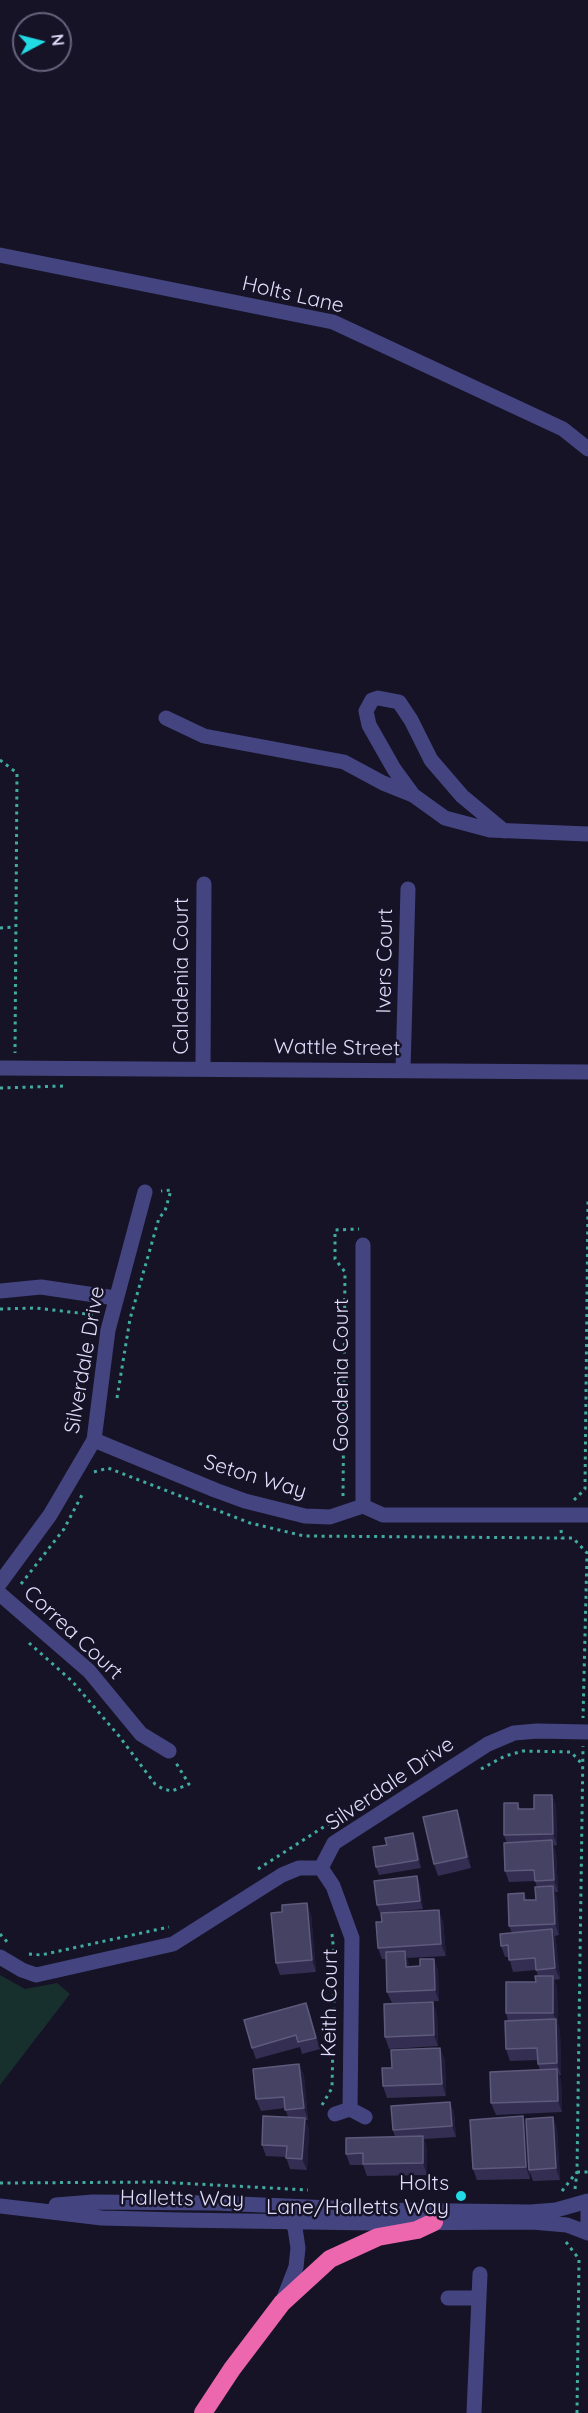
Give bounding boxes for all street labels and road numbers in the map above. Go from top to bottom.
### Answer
street label: Holts Lane [240,271,346,319]
street label: Caladenia Court [169,897,195,1055]
street label: Ivers Court [371,908,399,1014]
street label: Wattle Street [273,1034,401,1062]
street label: Silverdale Drive [60,1284,110,1436]
street label: Goodenia Court [329,1298,355,1452]
street label: Seton Way [201,1449,309,1505]
street label: Correa Court [18,1581,128,1685]
street label: Silverdale Drive [321,1732,459,1836]
street label: Keith Court [316,1949,344,2057]
street label: Halletts Way [120,2185,244,2213]

